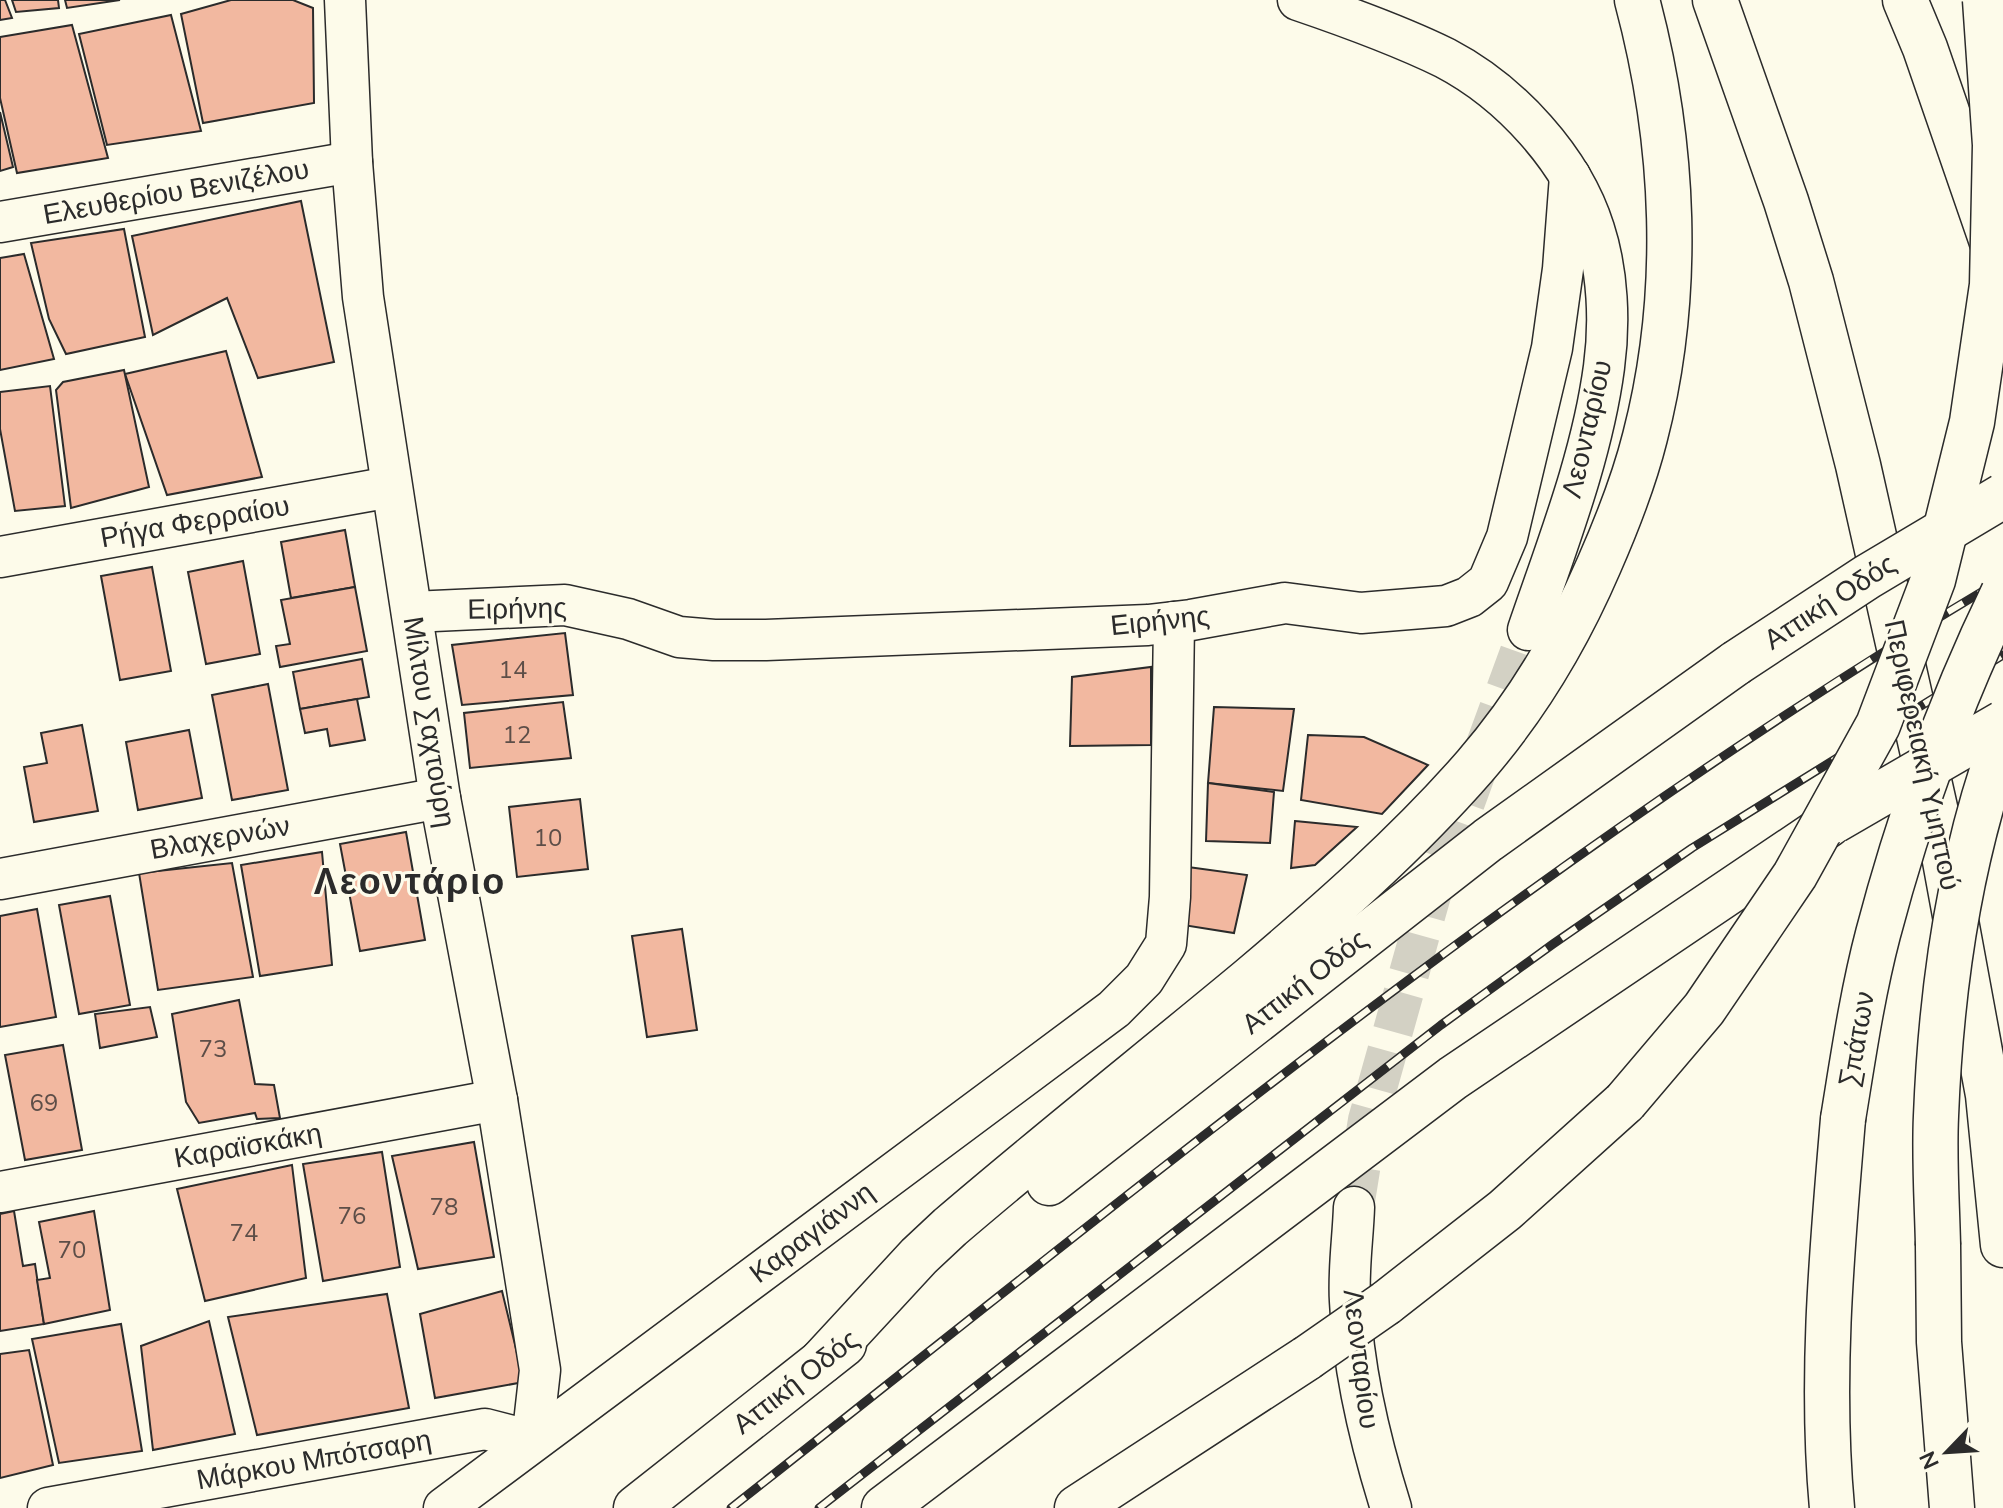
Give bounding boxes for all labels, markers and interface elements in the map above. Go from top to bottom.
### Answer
street label: Ελευθερίου Βενιζέλου [40,150,312,234]
street label: Λεονταρίου [1553,356,1621,502]
street label: Ρήγα Φερραίου [97,487,293,557]
street label: Αττική Οδός [1757,545,1903,659]
street label: Ειρήνης [467,589,567,629]
street label: Ειρήνης [1109,597,1211,645]
street label: Μίλτου Σαχτούρη [394,614,464,830]
street label: Περιφερειακή Υμηττού [1875,616,1969,894]
house number: 14 [499,654,527,686]
house number: 12 [503,719,531,751]
street label: Βλαχερνών [147,807,293,869]
house number: 10 [534,822,562,854]
district label: Λεοντάριο [314,858,506,907]
street label: Αττική Οδός [1234,921,1376,1043]
street label: Σπάτων [1830,988,1884,1090]
house number: 73 [199,1033,227,1065]
house number: 69 [30,1087,58,1119]
street label: Καραϊσκάκη [171,1114,325,1178]
street label: Καραγιάννη [742,1174,882,1292]
house number: 78 [430,1191,458,1223]
house number: 76 [338,1200,366,1232]
house number: 74 [230,1217,258,1249]
house number: 70 [58,1234,86,1266]
street label: Λεονταρίου [1334,1287,1388,1431]
street label: Αττική Οδός [725,1321,867,1443]
north arrow [1907,1412,1987,1492]
street label: Μάρκου Μπότσαρη [194,1421,434,1499]
text: N [1913,1446,1947,1474]

